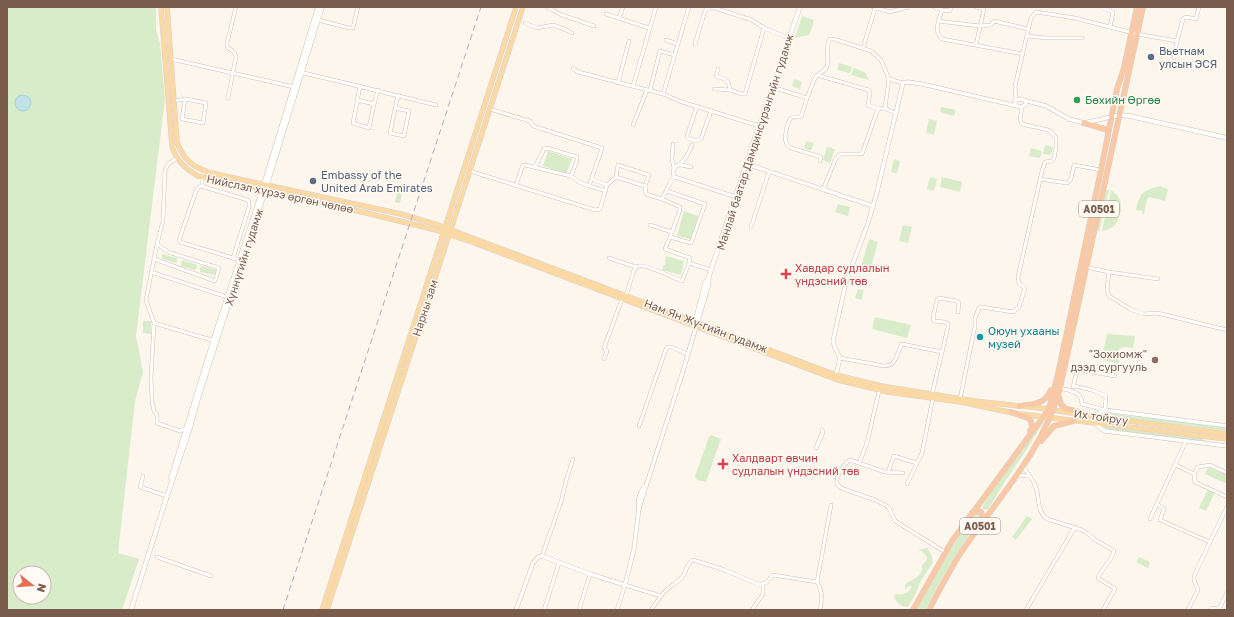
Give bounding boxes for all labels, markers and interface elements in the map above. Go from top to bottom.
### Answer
street label: Манлай баатар Дамдинсүрэнгийн гудамж [713,32,797,252]
place label: Вьетнам улсын ЭСЯ [1159,44,1217,70]
marker: Вьетнам улсын ЭСЯ [1146,52,1156,62]
place label: Бөхийн Өргөө [1085,93,1161,106]
marker: Бөхийн Өргөө [1072,95,1082,105]
place label: Embassy of the United Arab Emirates [321,168,433,194]
street label: Нийслэл хүрээ өргөн чөлөө [205,172,355,216]
marker: Embassy of the United Arab Emirates [308,176,318,186]
road number: A0501 [1079,201,1119,217]
street label: Хүннүгийн гудамж [222,206,266,307]
place label: Хавдар судлалын үндэсний төв [795,261,889,288]
marker: Хавдар судлалын үндэсний төв [780,268,792,280]
street label: Нарны зам [409,278,440,338]
street label: Нам Ян Жү-гийн гудамж [642,296,770,356]
place label: Оюун ухааны музей [988,324,1059,350]
marker: Оюун ухааны музей [975,332,985,342]
place label: "Зохиомж" дээд сургууль [1070,347,1147,373]
marker: "Зохиомж" дээд сургууль [1150,355,1160,365]
street label: Их тойруу [1073,406,1129,427]
place label: Халдварт өвчин судлалын үндэсний төв [732,451,860,478]
marker: Халдварт өвчин судлалын үндэсний төв [717,458,729,470]
road number: A0501 [960,518,1000,534]
north arrow [12,565,52,605]
text: N [35,582,49,594]

